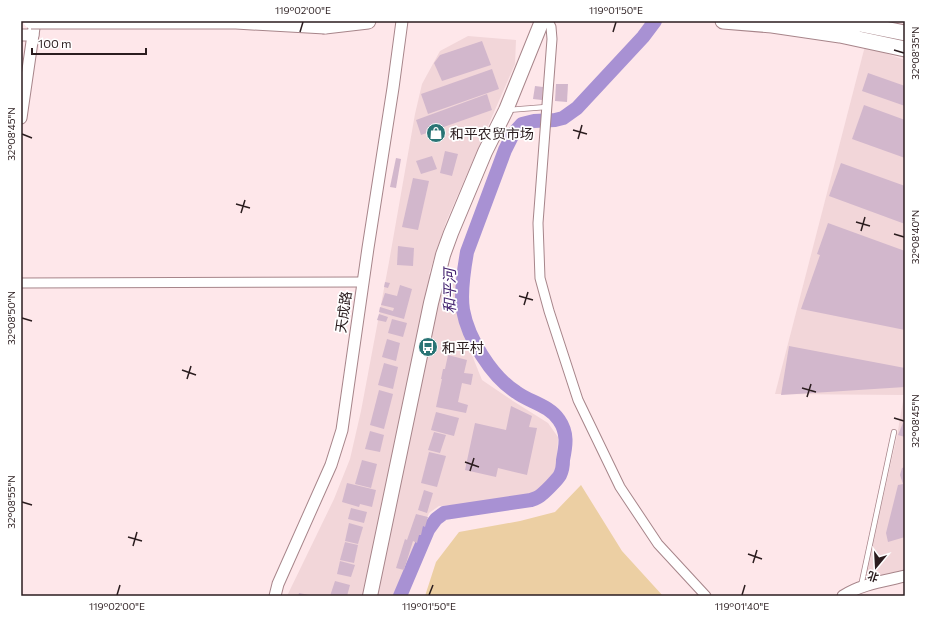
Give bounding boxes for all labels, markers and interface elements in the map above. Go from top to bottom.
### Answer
text: 119°02'00"E [275,4,331,16]
text: 119°01'50"E [589,4,643,16]
text: 32°08'35"N [909,26,921,80]
scale bar [32,30,146,56]
text: 100 m [38,36,72,50]
text: 32°08'45"N [5,107,17,161]
shop icon: 和平农贸市场 [425,122,447,144]
place label: 和平农贸市场 [450,125,534,142]
text: 32°08'40"N [909,210,921,264]
water label: 和平河 [440,266,458,314]
street label: 天成路 [332,290,354,334]
text: 32°08'50"N [5,291,17,345]
bus stop icon: 和平村 [417,336,439,358]
place label: 和平村 [442,339,484,356]
text: 32°08'45"N [909,394,921,448]
text: 32°08'55"N [5,475,17,529]
north arrow [856,547,896,587]
text: 北 [866,569,880,585]
text: 119°02'00"E [89,600,145,612]
text: 119°01'50"E [402,600,456,612]
text: 119°01'40"E [715,600,769,612]

